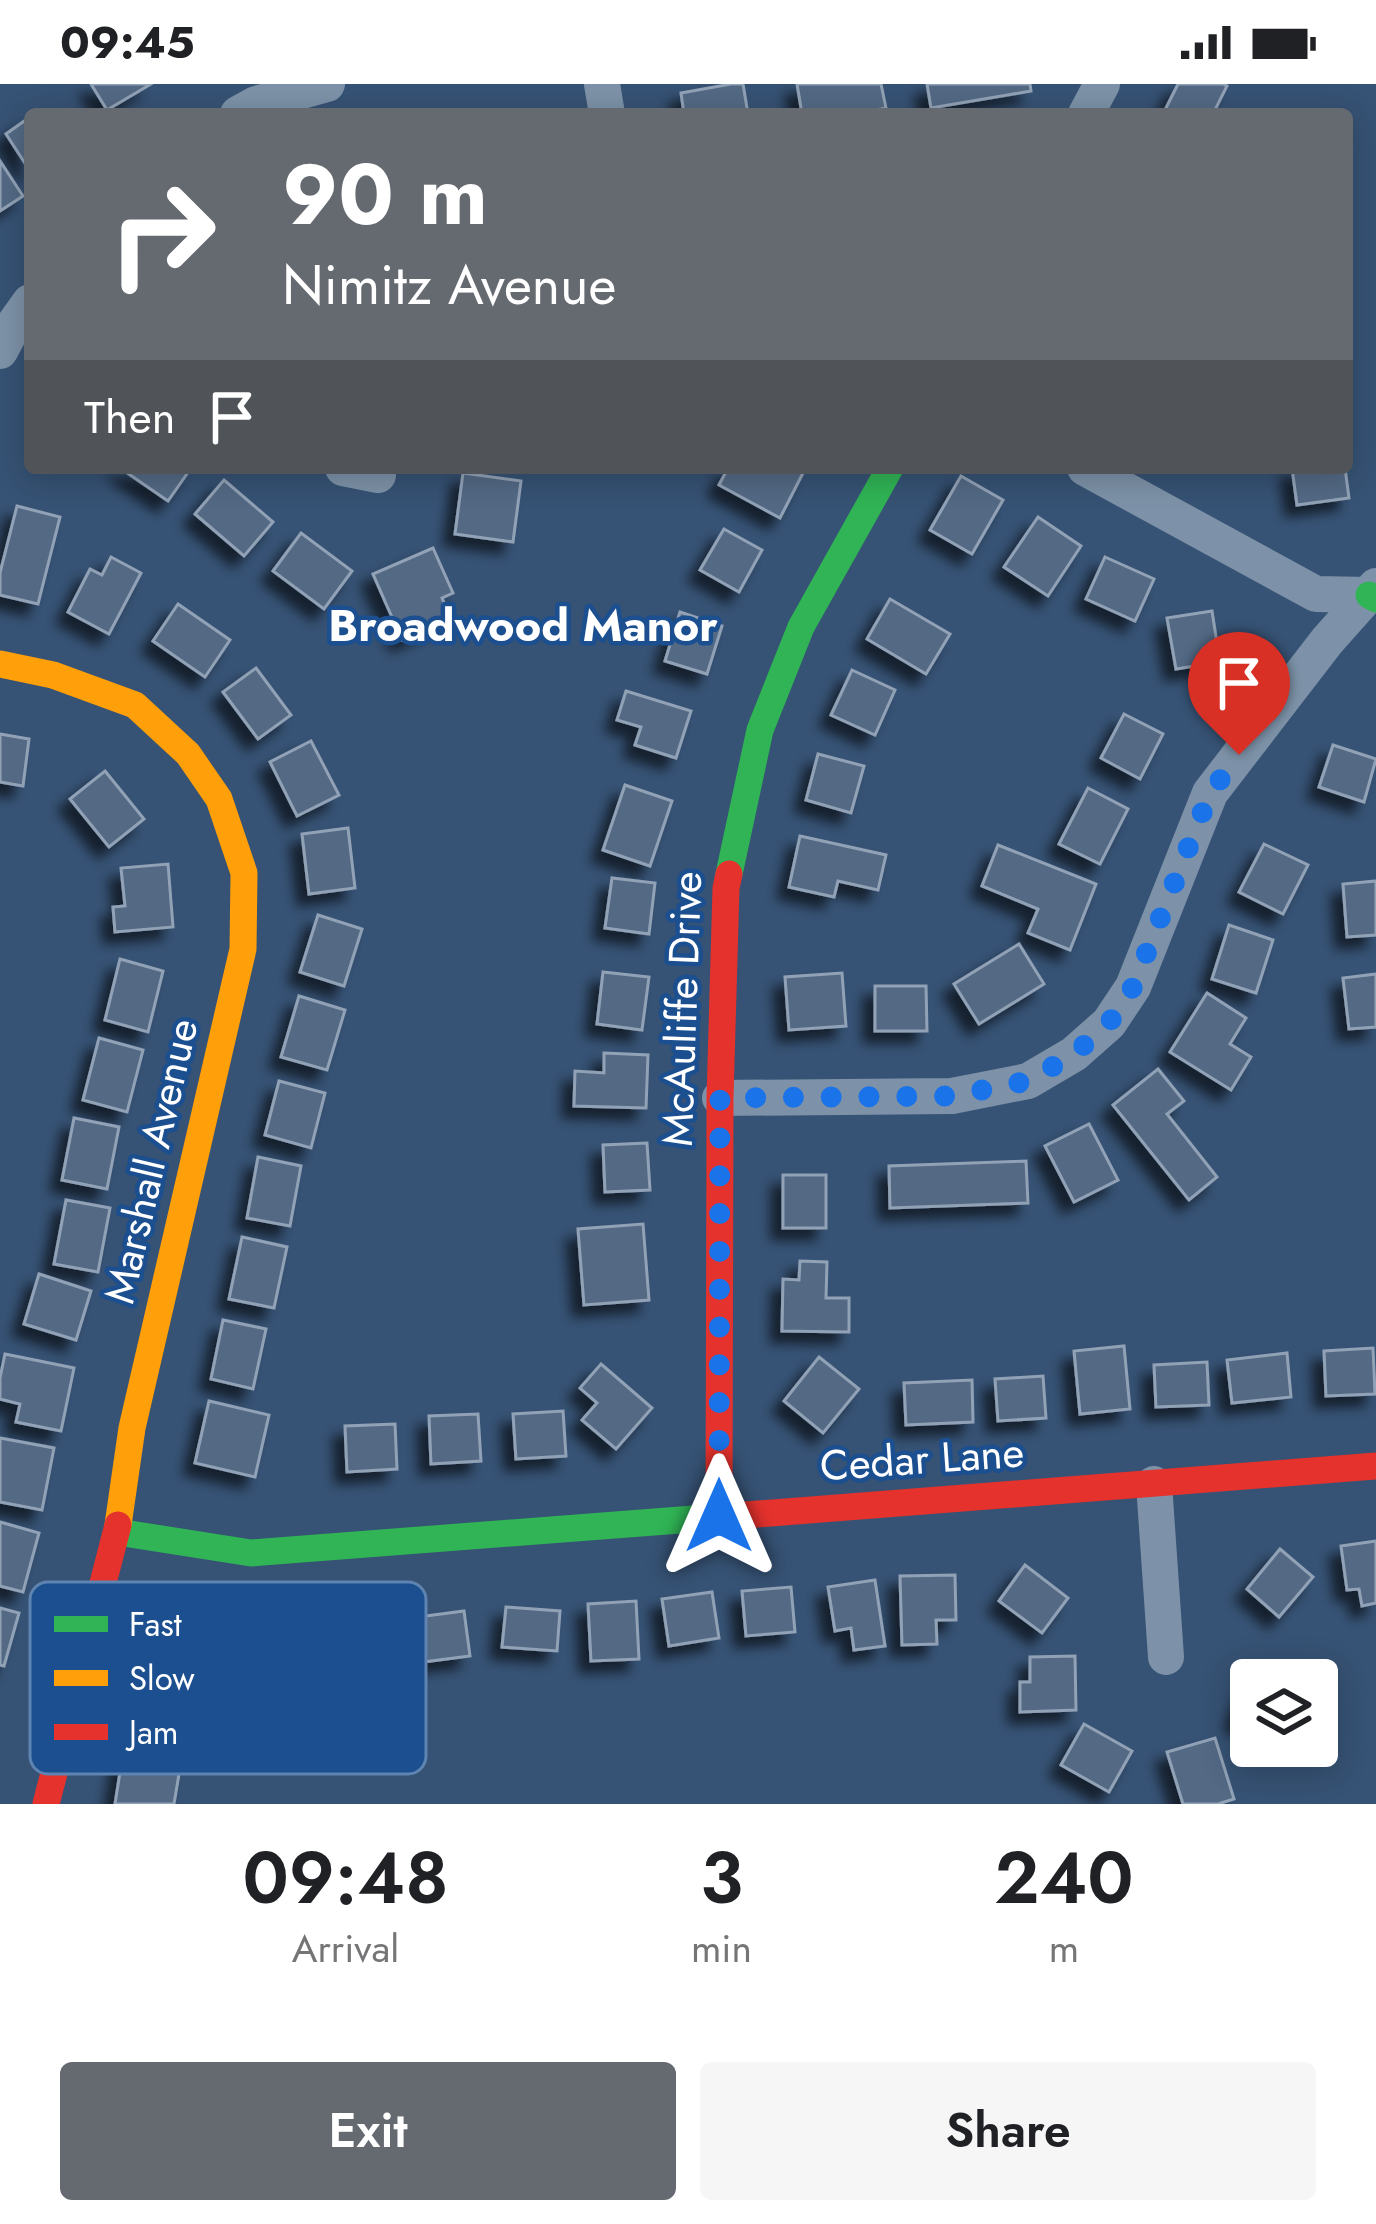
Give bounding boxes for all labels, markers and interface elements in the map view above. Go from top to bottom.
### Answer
text: 09:45 [60,10,195,75]
text: 90 m [282,134,488,256]
icon: right [84,156,240,312]
text: Nimitz Avenue [282,246,616,324]
icon: arrive [199,384,265,450]
text: Then [84,385,175,450]
district label: Broadwood Manor [328,593,718,658]
pin [1188,632,1290,755]
icon: arrive [1206,650,1272,716]
street label: McAuliffe Drive [647,870,717,1148]
street label: Marshall Avenue [89,1013,213,1309]
street label: Cedar Lane [818,1421,1026,1497]
position arrow [656,1453,782,1579]
legend [30,1582,426,1774]
text: Fast [129,1601,182,1648]
text: Slow [129,1655,195,1702]
map controls [1230,1659,1338,1767]
button: layers [1230,1659,1338,1767]
text: Jam [125,1709,179,1756]
text: 09:48 [242,1826,448,1930]
text: 3 [700,1826,743,1930]
text: 240 [994,1826,1134,1930]
text: Arrival [292,1920,399,1977]
text: min [691,1920,752,1977]
text: m [1049,1920,1079,1977]
button: Exit [60,2062,676,2200]
button: Share [700,2062,1316,2200]

